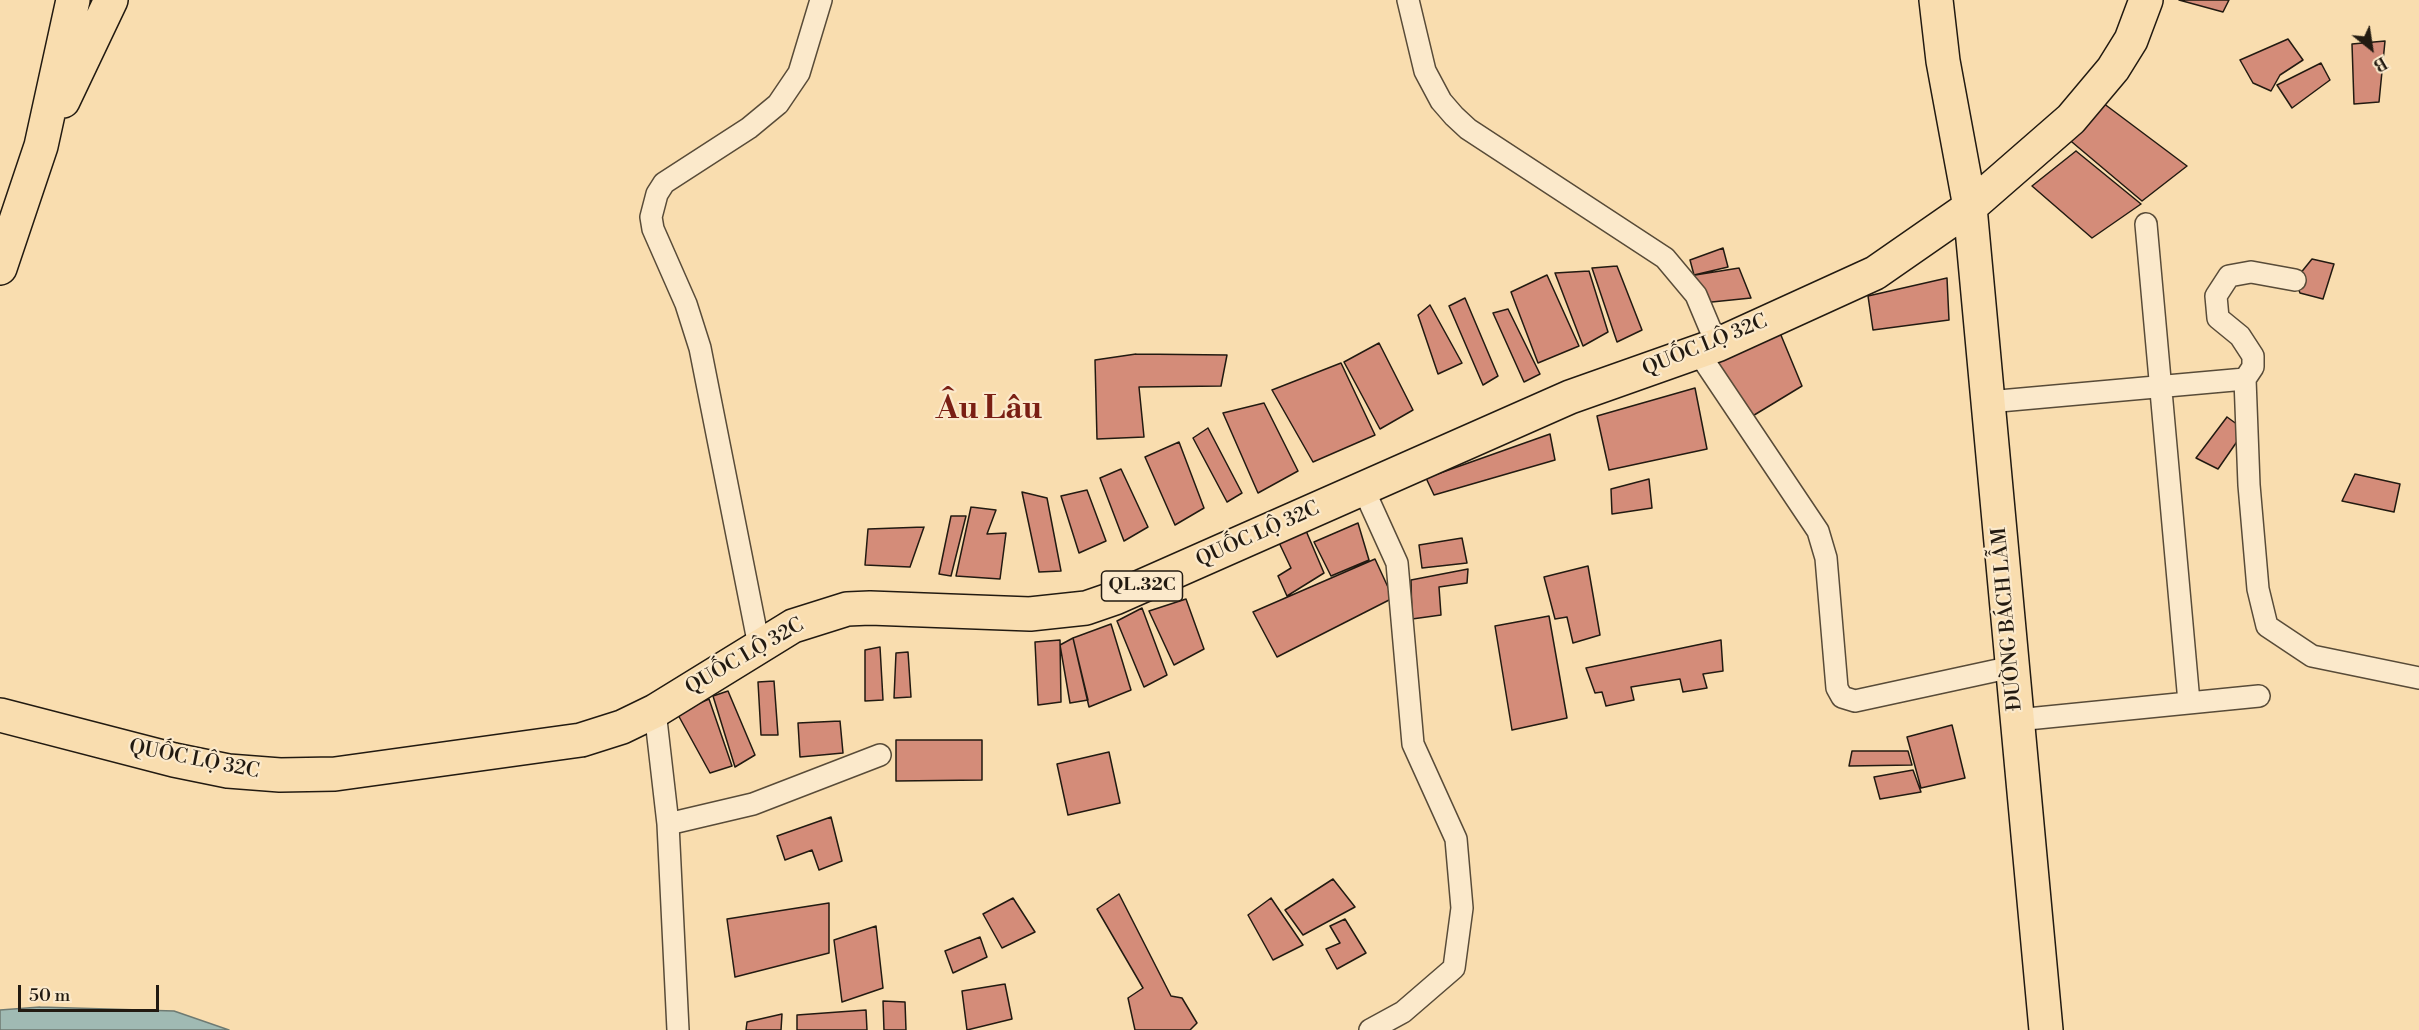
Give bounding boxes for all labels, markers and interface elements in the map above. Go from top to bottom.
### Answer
north arrow [2341,18,2401,78]
text: B [2370,52,2390,75]
street label: QUỐC LỘ 32C [1639,310,1771,382]
district label: Âu Lâu [936,391,1042,429]
street label: QUỐC LỘ 32C [1193,497,1323,573]
street label: ĐƯỜNG BÁCH LẪM [1988,526,2028,712]
road number: QL.32C [1102,571,1182,601]
street label: QUỐC LỘ 32C [682,614,808,700]
street label: QUỐC LỘ 32C [127,736,261,784]
scale bar [21,973,162,1011]
text: 50 m [29,984,70,1007]

